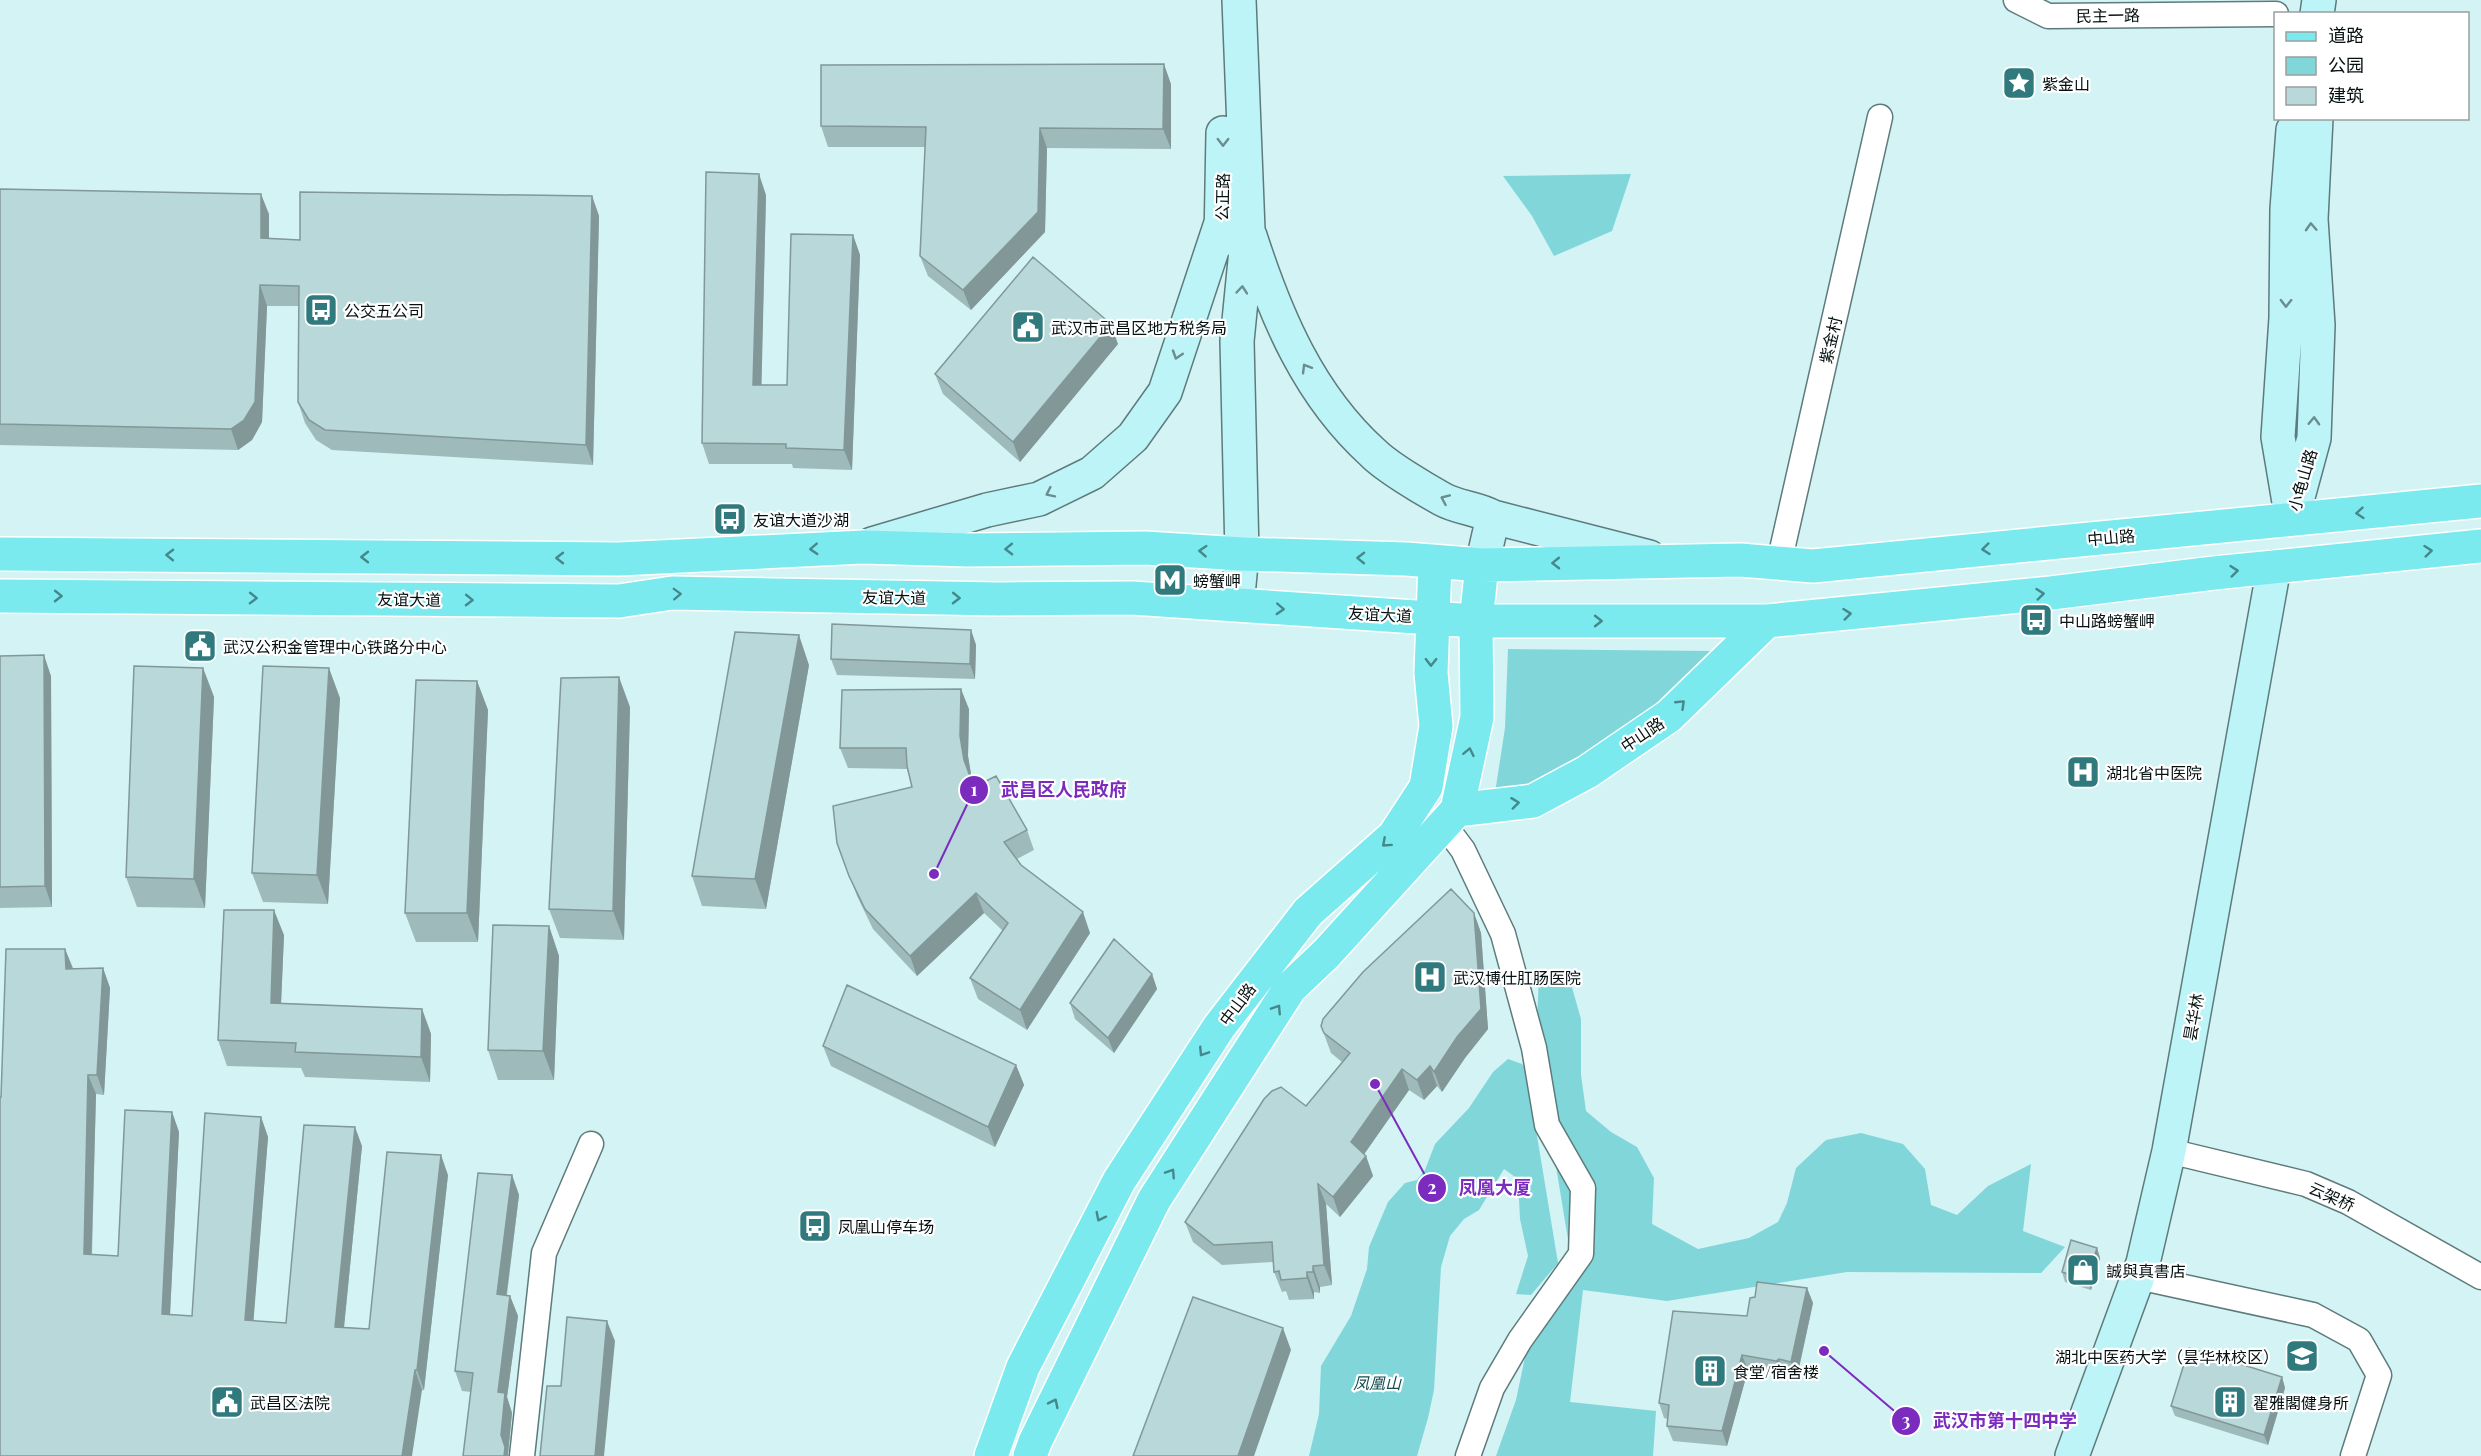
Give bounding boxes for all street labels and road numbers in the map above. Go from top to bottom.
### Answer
street label: 民主一路 [2076,4,2140,26]
street label: 公正路 [1211,173,1233,221]
street label: 紫金村 [1814,314,1846,366]
street label: 小龟山路 [2283,446,2321,514]
street label: 中山路 [2086,524,2136,550]
street label: 友谊大道 [862,586,926,608]
street label: 友谊大道 [377,588,441,610]
street label: 友谊大道 [1347,602,1413,626]
street label: 中山路 [1616,712,1668,756]
street label: 中山路 [1214,979,1260,1029]
street label: 昙华林 [2178,992,2208,1042]
street label: 云架桥 [2306,1177,2358,1215]

